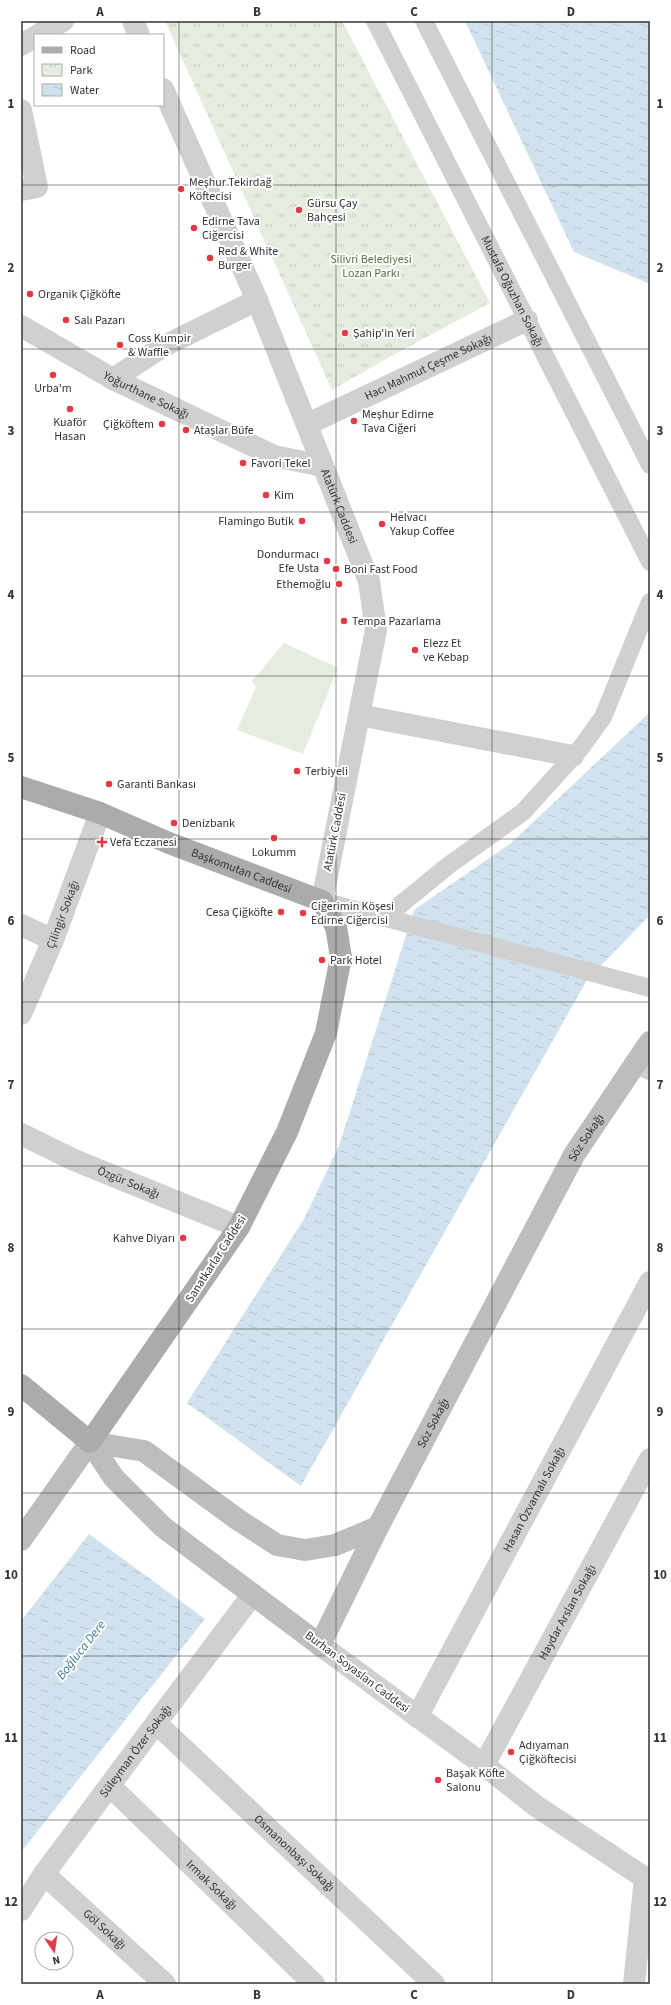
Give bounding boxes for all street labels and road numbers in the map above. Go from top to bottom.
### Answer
street label: Mustafa Oğuzhan Sokağı [477,233,548,350]
street label: Hacı Mahmut Çeşme Sokağı [362,329,495,404]
street label: Yoğurthane Sokağı [99,366,192,423]
street label: Atatürk Caddesi [317,466,362,546]
street label: Atatürk Caddesi [319,791,351,873]
street label: Başkomutan Caddesi [189,844,294,897]
street label: Çilingir Sokağı [42,878,83,951]
street label: Söz Sokağı [564,1110,608,1164]
street label: Özgür Sokağı [95,1162,162,1202]
street label: Sanatkarlar Caddesi [181,1212,251,1306]
street label: Söz Sokağı [413,1395,453,1451]
street label: Hasan Özvarnalı Sokağı [498,1443,569,1555]
street label: Haydar Arslan Sokağı [534,1561,600,1663]
street label: Burhan Soyaslan Caddesi [301,1627,413,1717]
street label: Süleyman Özer Sokağı [95,1701,176,1801]
street label: Osmanonbaşı Sokağı [250,1811,339,1895]
street label: Irmak Sokağı [182,1856,241,1914]
street label: Göl Sokağı [79,1905,130,1953]

